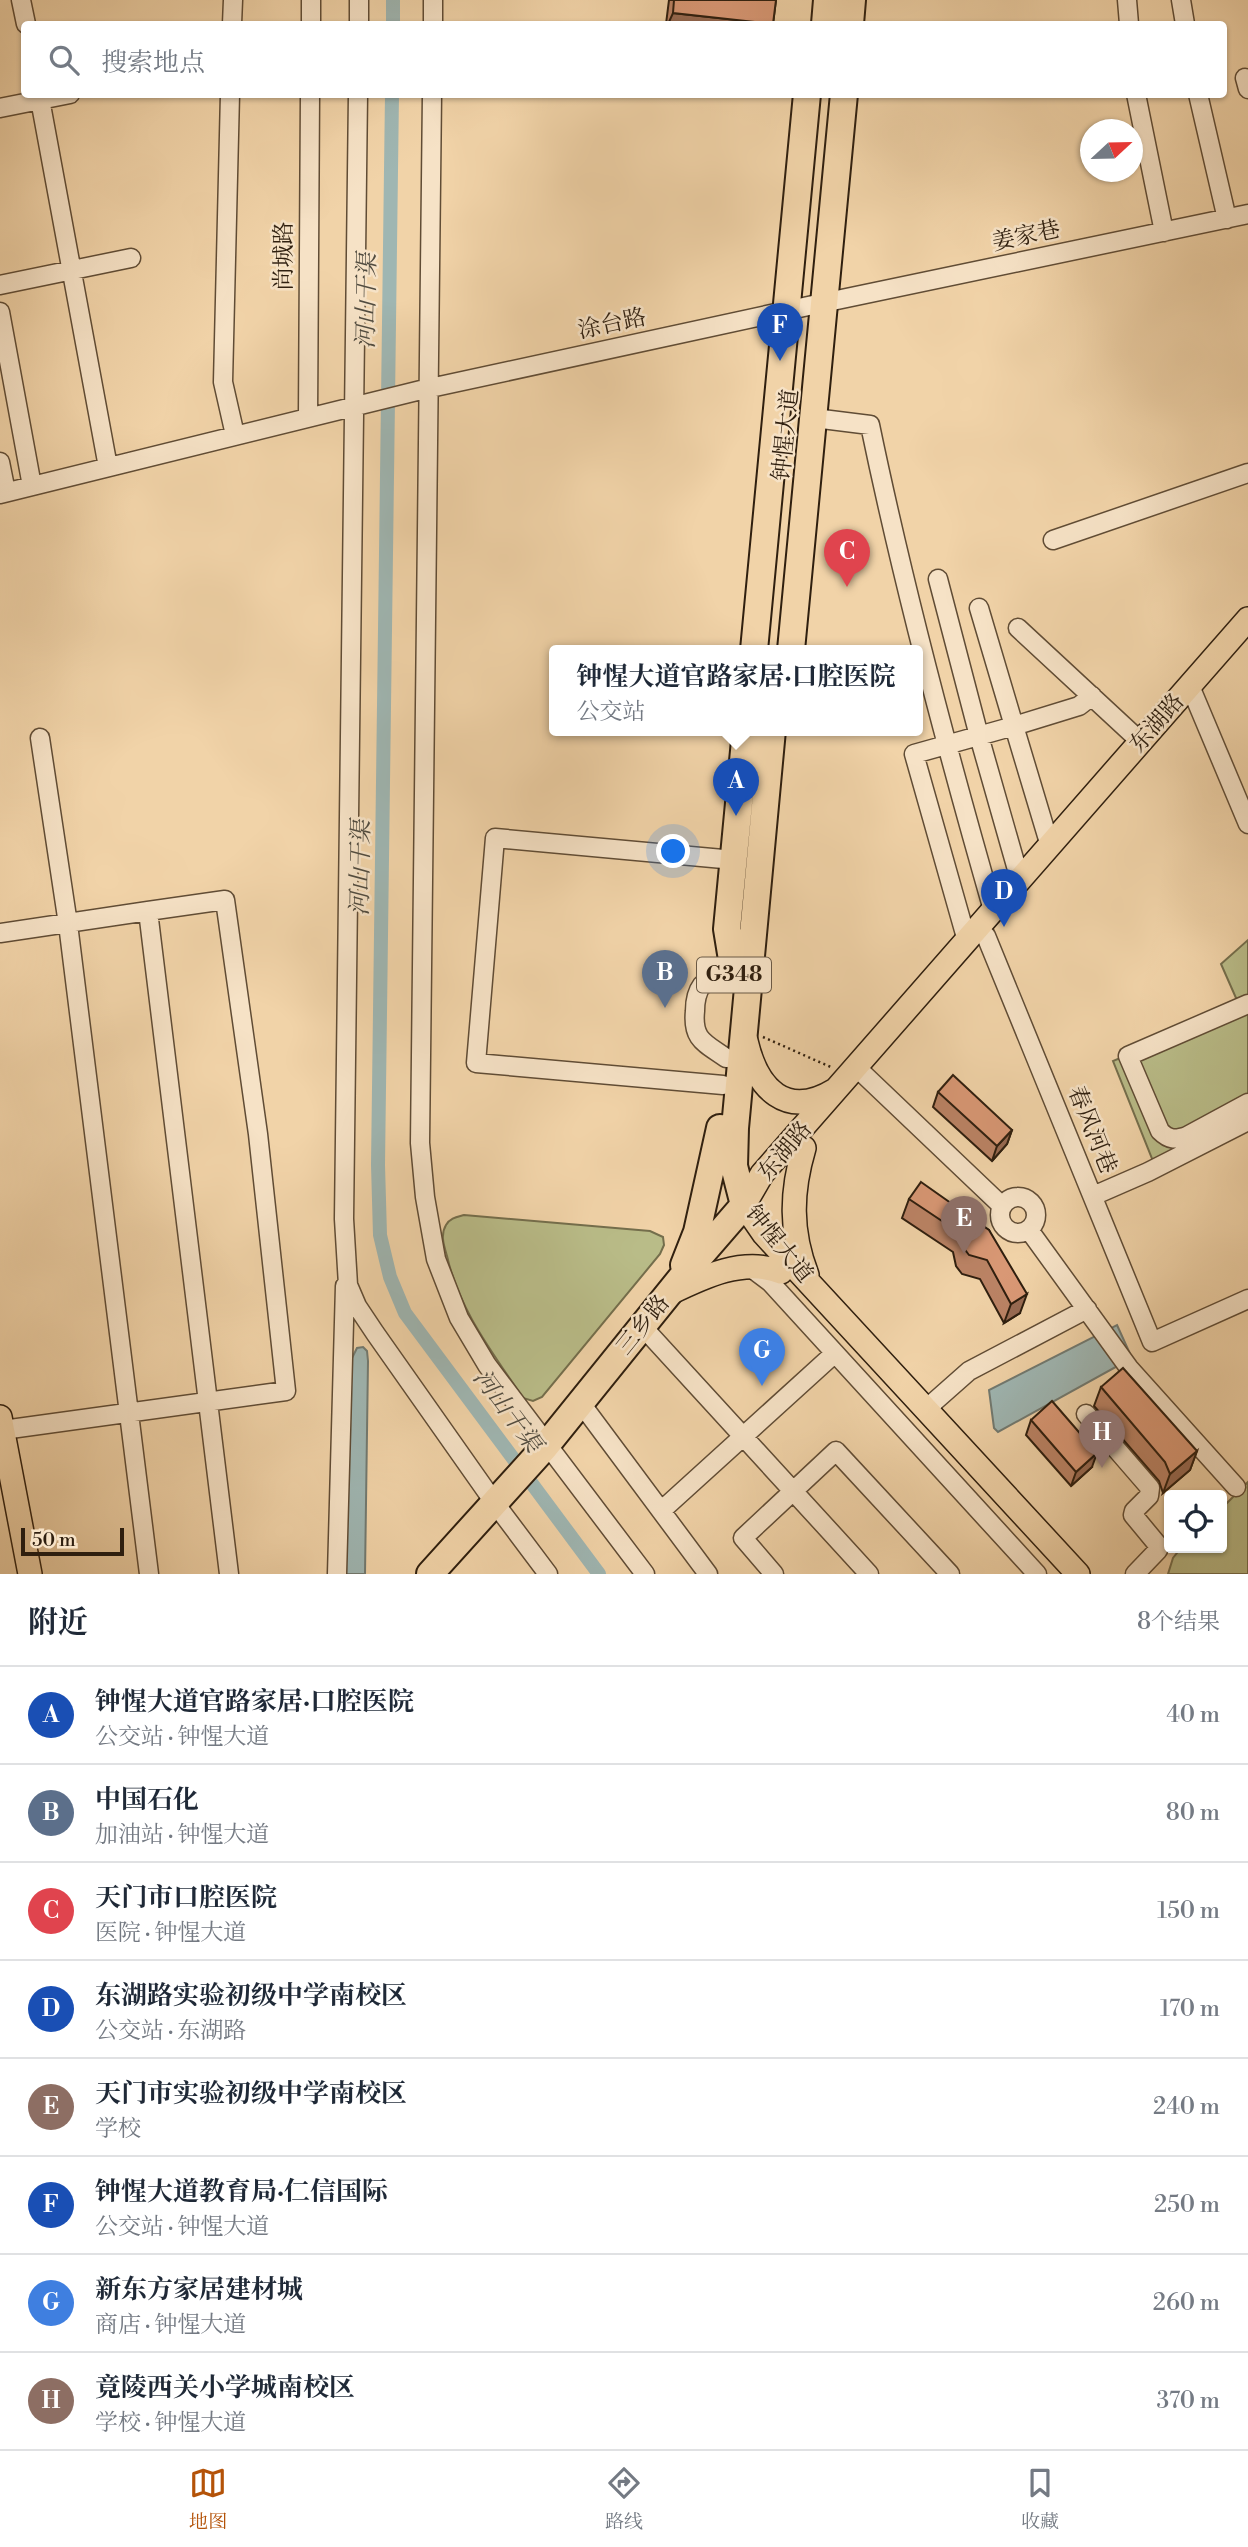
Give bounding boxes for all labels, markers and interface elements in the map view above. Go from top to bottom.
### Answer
search box [21,21,1227,98]
icon: search [45,41,83,79]
text: 搜索地点 [101,47,205,79]
north arrow [1080,119,1143,182]
street label: 姜家巷 [989,215,1063,257]
street label: 尚城路 [270,222,298,291]
water label: 河山干渠 [351,250,383,349]
street label: 涂台路 [575,303,649,345]
pin: F [757,303,803,361]
street label: 钟惺大道 [767,388,805,482]
pin: C [824,529,870,587]
popup [549,645,923,736]
text: 钟惺大道官路家居·口腔医院 [576,661,896,693]
street label: 东湖路 [1124,688,1190,758]
text: 公交站 [576,698,645,726]
pin: A [713,758,759,816]
water label: 河山干渠 [345,817,377,916]
your location [656,834,690,868]
pin: D [981,869,1027,927]
pin: B [642,950,688,1008]
road number: G348 [697,958,771,992]
street label: 春风河巷 [1062,1082,1122,1178]
street label: 东湖路 [752,1116,818,1186]
pin: E [941,1196,987,1254]
street label: 钟惺大道 [739,1199,819,1289]
street label: 三乡路 [610,1289,676,1361]
pin: G [739,1328,785,1386]
water label: 河山干渠 [466,1364,550,1461]
pin: H [1079,1410,1125,1468]
map controls [1164,1490,1227,1553]
button: locate [1164,1490,1227,1553]
scale bar [21,1525,124,1557]
text: 50 m [32,1528,76,1552]
text: 附近 [28,1604,88,1642]
text: 8个结果 [1137,1608,1220,1636]
text: 钟惺大道官路家居·口腔医院 [95,1686,414,1718]
text: A [43,1701,59,1729]
text: 40 m [1166,1701,1220,1729]
text: 公交站 · 钟惺大道 [95,1723,269,1751]
text: 中国石化 [95,1784,199,1816]
text: B [42,1799,60,1827]
text: 80 m [1166,1799,1220,1827]
text: 加油站 · 钟惺大道 [95,1821,269,1849]
text: 天门市口腔医院 [95,1882,277,1914]
text: C [43,1897,59,1925]
text: 150 m [1157,1897,1220,1925]
text: 医院 · 钟惺大道 [95,1919,246,1947]
text: 东湖路实验初级中学南校区 [95,1980,407,2012]
text: D [42,1995,60,2023]
text: 170 m [1160,1995,1220,2023]
text: 公交站 · 东湖路 [95,2017,246,2045]
text: 天门市实验初级中学南校区 [95,2078,407,2110]
text: E [43,2093,59,2121]
text: 240 m [1153,2093,1220,2121]
text: 学校 [95,2115,141,2143]
text: 钟惺大道教育局·仁信国际 [95,2176,388,2208]
text: F [43,2191,59,2219]
text: 250 m [1154,2191,1220,2219]
text: 公交站 · 钟惺大道 [95,2213,269,2241]
text: 新东方家居建材城 [95,2274,303,2306]
text: G [42,2289,60,2317]
text: 260 m [1153,2289,1220,2317]
text: 商店 · 钟惺大道 [95,2311,246,2339]
text: 竟陵西关小学城南校区 [95,2372,355,2404]
text: H [42,2387,61,2415]
text: 370 m [1157,2387,1220,2415]
text: 学校 · 钟惺大道 [95,2409,246,2437]
tab: 地图 [189,2464,227,2534]
tab: 路线 [605,2464,643,2534]
tab: 收藏 [1021,2464,1059,2534]

